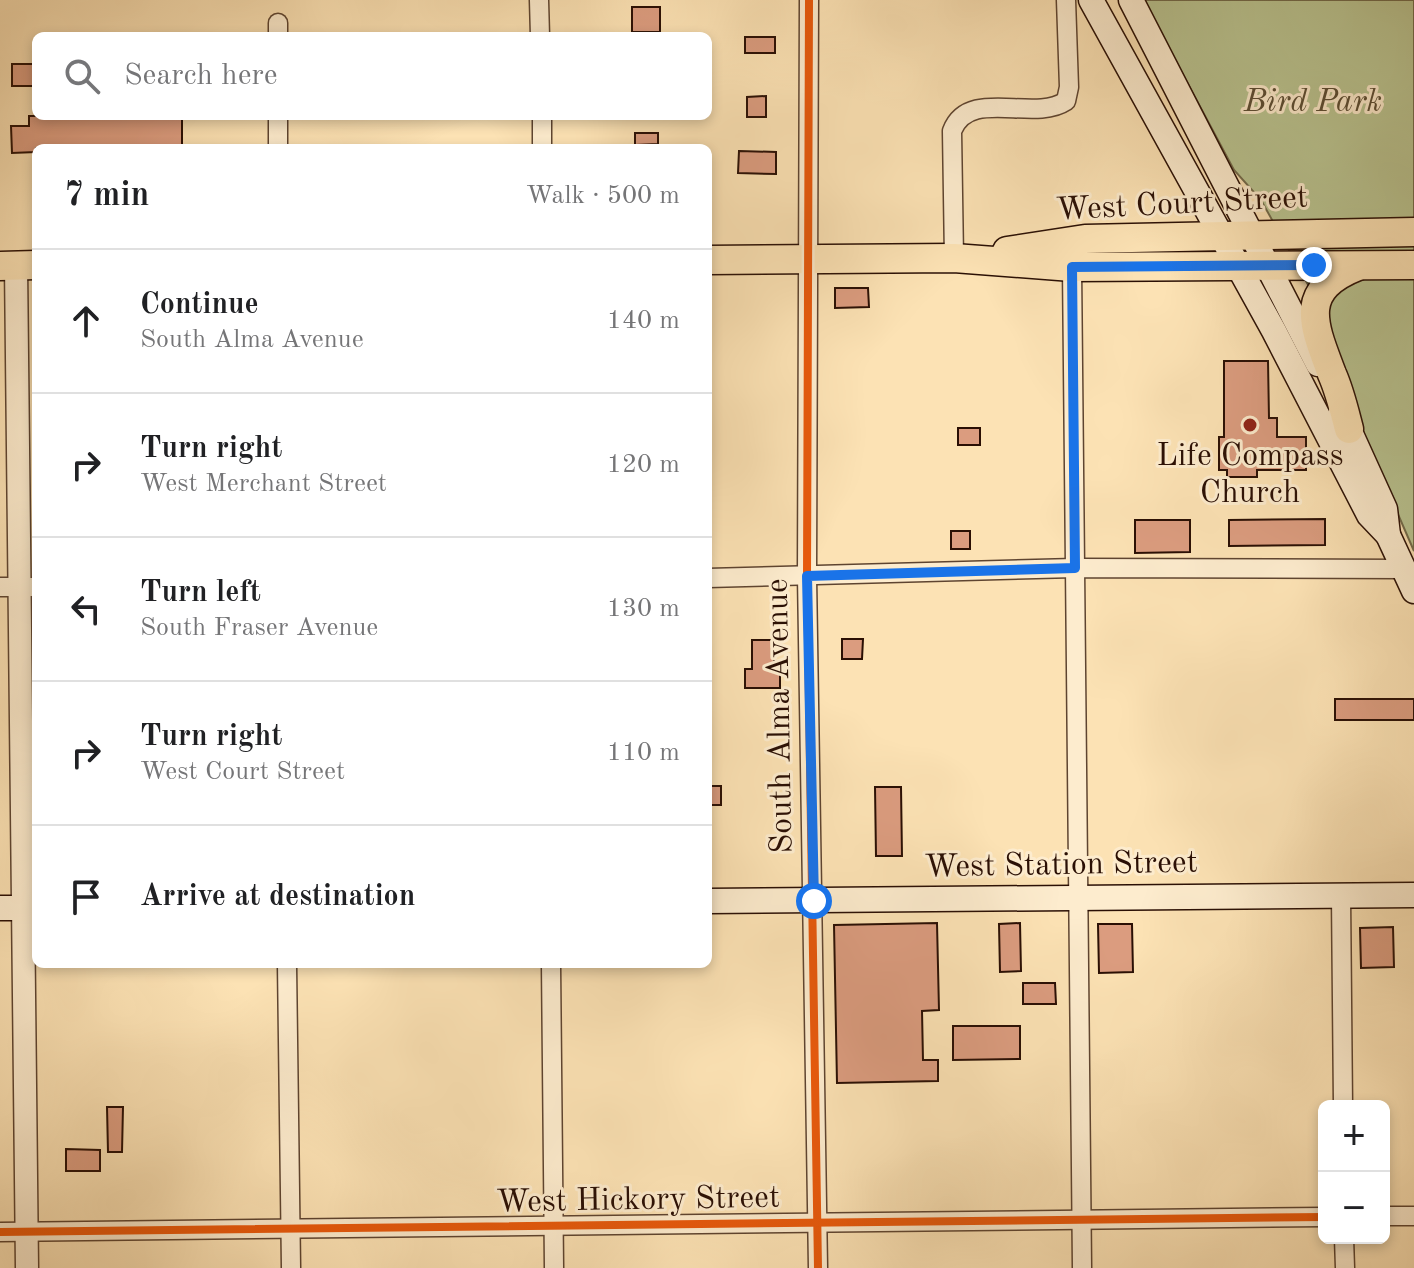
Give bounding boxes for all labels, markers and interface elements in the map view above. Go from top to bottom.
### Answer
search box [32,32,712,120]
icon: search [60,54,104,98]
text: Search here [124,61,278,91]
park label: Bird Park [1243,87,1382,119]
text: 7 min [64,179,149,213]
street label: West Court Street [1055,182,1309,228]
text: Walk · 500 m [526,183,680,209]
route end [1296,247,1332,283]
text: Continue [140,290,259,320]
icon: ahead [64,299,108,343]
text: 140 m [607,308,680,334]
text: South Alma Avenue [140,327,364,353]
marker: Life Compass Church [1241,416,1259,434]
text: Turn right [140,434,282,464]
place label: Life Compass Church [1156,441,1344,510]
icon: right [64,443,108,487]
text: 120 m [607,452,680,478]
text: West Merchant Street [140,471,387,497]
text: Turn left [140,578,261,608]
street label: South Alma Avenue [763,578,799,854]
icon: left [64,587,108,631]
text: 130 m [607,596,680,622]
text: South Fraser Avenue [140,615,378,641]
text: Turn right [140,722,282,752]
icon: right [64,731,108,775]
text: 110 m [607,740,680,766]
text: West Court Street [140,759,345,785]
street label: West Station Street [924,848,1198,884]
icon: arrive [64,875,108,919]
text: Arrive at destination [140,882,415,912]
route start [796,883,832,919]
map controls [1318,1100,1390,1244]
button: + [1318,1100,1390,1172]
button: − [1318,1172,1390,1244]
street label: West Hickory Street [496,1183,780,1219]

